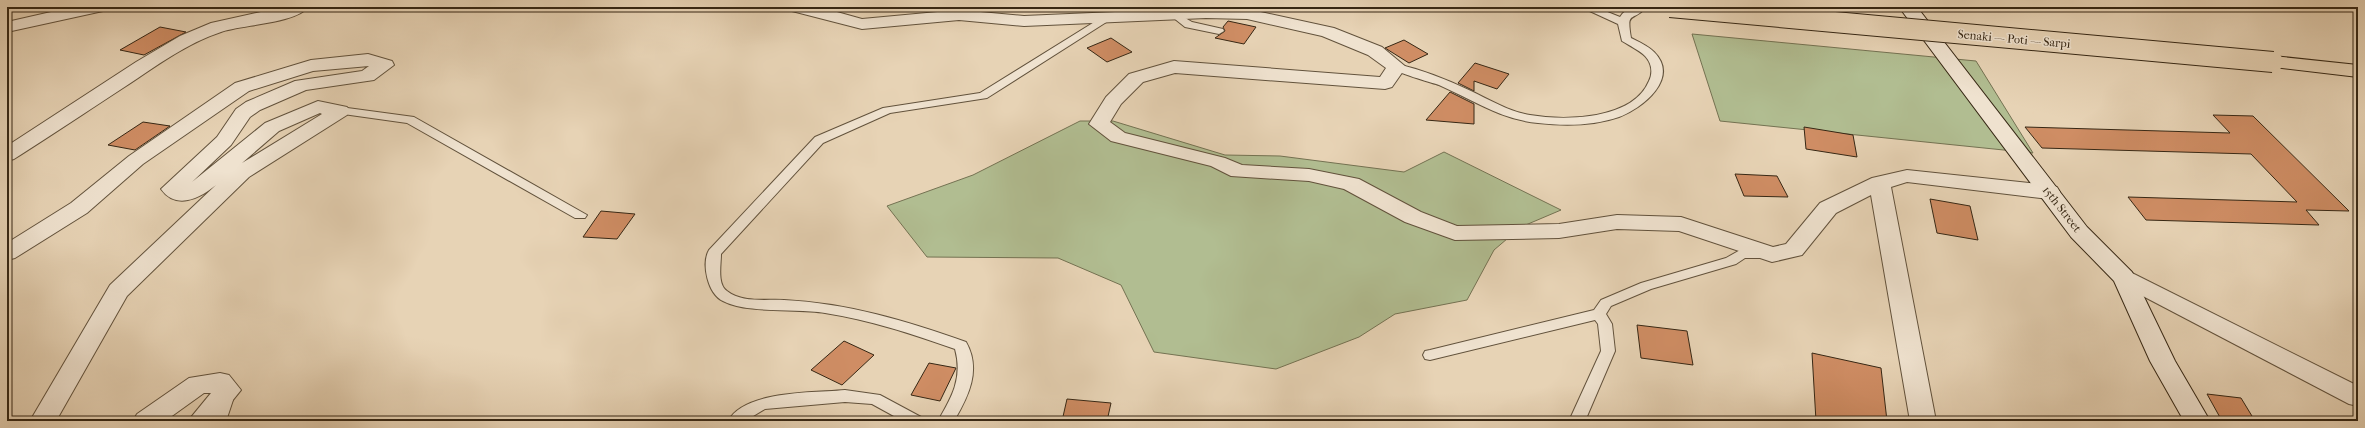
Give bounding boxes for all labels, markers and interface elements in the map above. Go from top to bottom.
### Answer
street label: Senaki — Poti — Sarpi [1957,27,2071,51]
street label: 15th Street [2040,183,2085,235]

